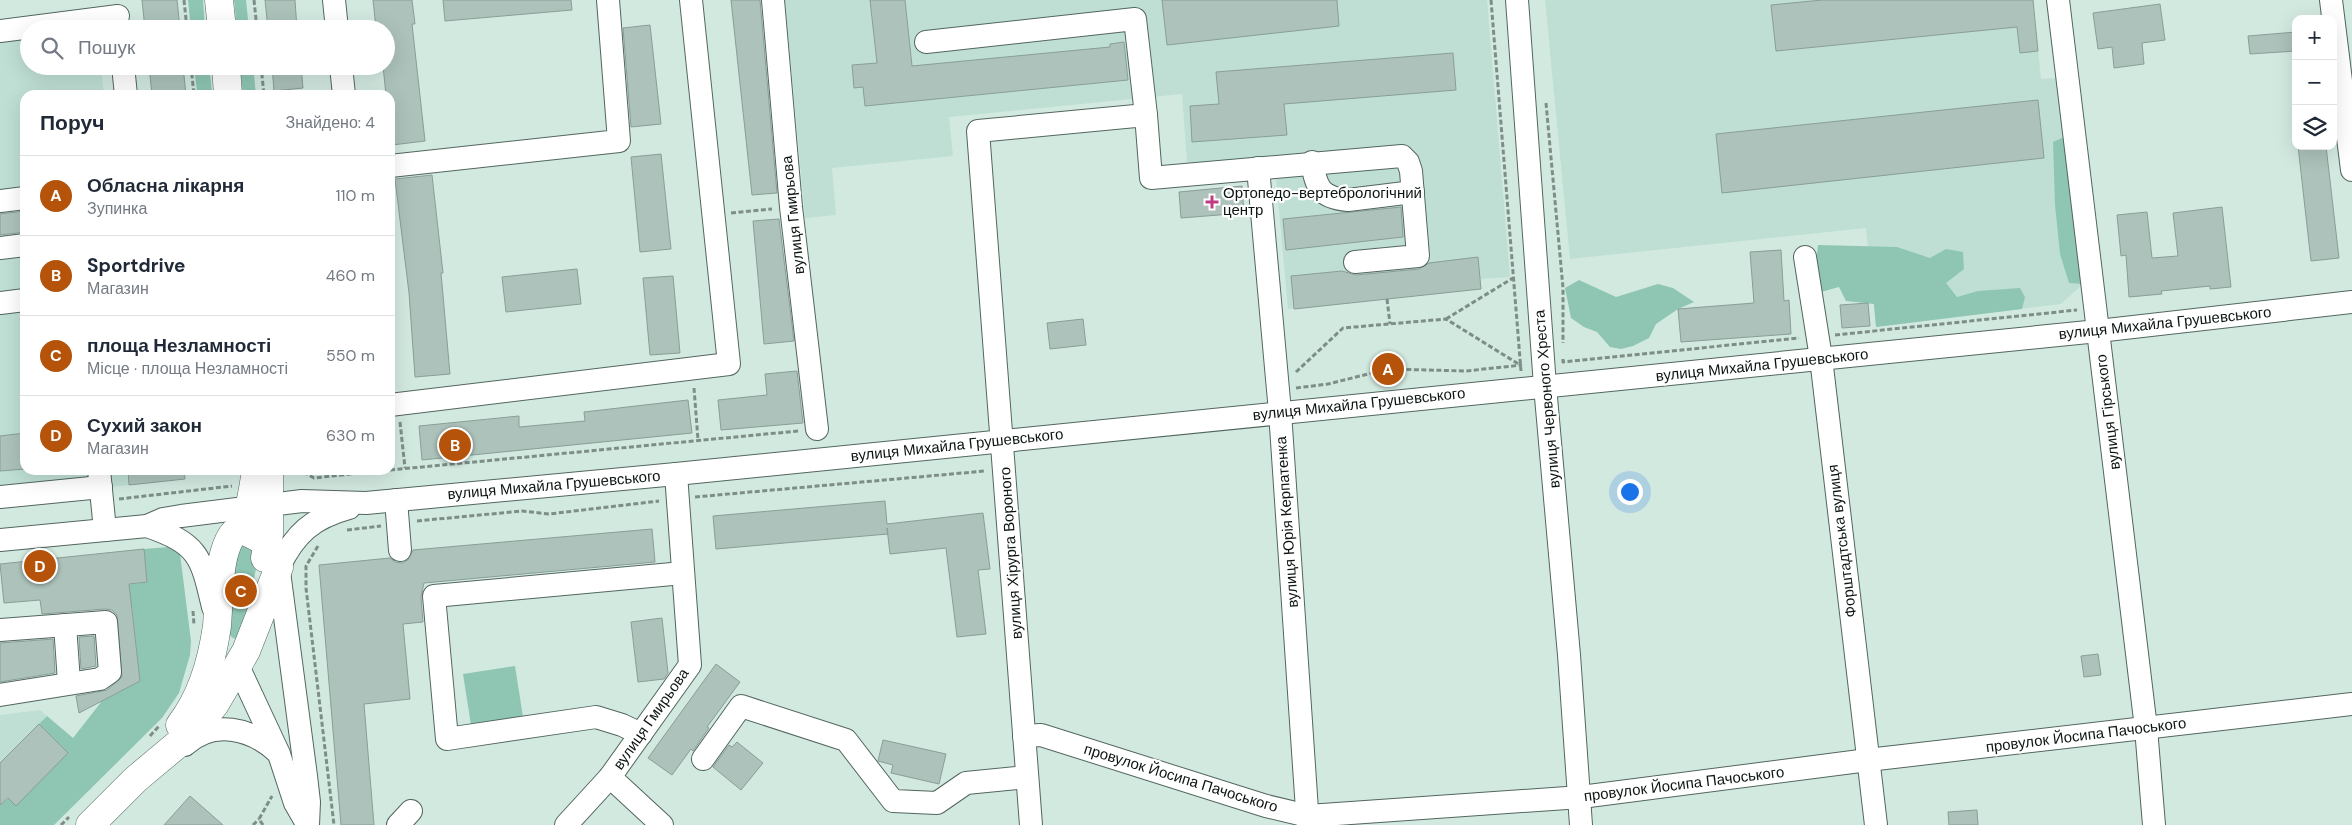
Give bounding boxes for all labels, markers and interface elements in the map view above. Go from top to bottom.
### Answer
map controls [2292,15,2337,150]
button: + [2292,15,2337,60]
search box [20,20,395,75]
icon: search [38,34,66,62]
text: Пошук [78,35,135,60]
button: − [2292,60,2337,105]
button: layers [2292,105,2337,150]
text: Поруч [40,109,104,137]
text: Знайдено: 4 [285,112,375,133]
street label: вулиця Гмирьова [777,154,809,275]
text: Обласна лікарня [87,173,244,198]
place label: Ортопедо-вертебрологічний центр [1223,183,1422,220]
text: A [50,185,62,206]
text: 110 m [336,185,375,206]
marker: Ортопедо-вертебрологічний центр [1205,195,1219,209]
text: Зупинка [87,198,147,219]
text: Sportdrive [87,253,185,278]
text: B [51,265,61,286]
text: 460 m [326,265,375,286]
text: Магазин [87,278,149,299]
street label: вулиця Михайла Грушевського [2058,302,2272,344]
street label: вулиця Червоного Хреста [1529,308,1565,489]
text: площа Незламності [87,333,271,358]
street label: вулиця Михайла Грушевського [1655,344,1869,386]
text: C [50,345,62,366]
text: 550 m [326,345,375,366]
pin: A [1372,350,1404,388]
street label: вулиця Гірського [2091,353,2125,471]
text: Місце · площа Незламності [87,358,288,379]
street label: вулиця Михайла Грушевського [1252,383,1466,425]
text: Сухий закон [87,413,202,438]
street label: вулиця Михайла Грушевського [850,424,1064,466]
text: D [50,425,62,446]
text: 630 m [326,425,375,446]
pin: B [439,426,471,464]
street label: вулиця Юрія Керпатенка [1271,435,1303,608]
text: Магазин [87,438,149,459]
street label: Форштадтська вулиця [1823,463,1861,619]
street label: вулиця Михайла Грушевського [447,466,661,504]
street label: вулиця Хірурга Вороного [995,466,1027,640]
your location [1617,479,1643,505]
pin: D [24,547,56,585]
pin: C [225,572,257,610]
street label: вулиця Гмирьова [609,664,694,774]
street label: провулок Йосипа Пачоського [1985,713,2187,757]
street label: провулок Йосипа Пачоського [1082,739,1280,817]
street label: провулок Йосипа Пачоського [1583,762,1785,806]

